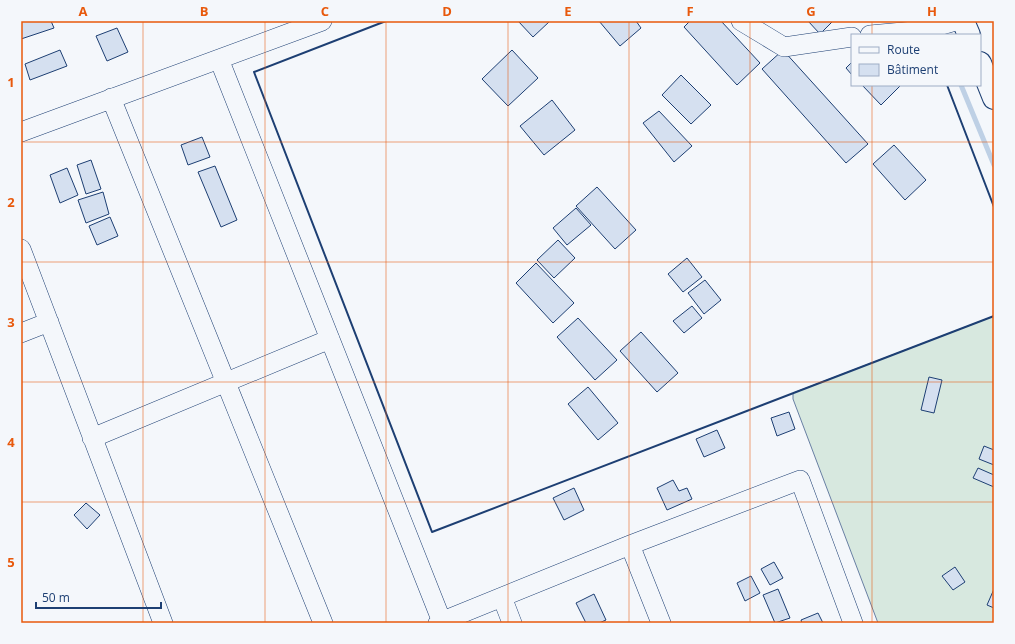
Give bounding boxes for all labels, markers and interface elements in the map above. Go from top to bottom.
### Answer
text: A [79,2,88,20]
text: B [200,2,209,20]
text: C [321,2,329,20]
text: D [442,2,452,20]
text: E [564,2,572,20]
text: F [686,2,694,20]
text: G [806,2,816,20]
text: H [927,2,937,20]
legend [851,34,981,86]
text: Route [887,41,920,58]
text: Bâtiment [887,61,938,78]
text: 1 [7,73,15,91]
text: 2 [7,193,15,211]
text: 3 [7,313,15,331]
text: 4 [7,433,15,451]
text: 5 [7,553,15,571]
scale bar [36,584,161,610]
text: 50 m [42,589,70,606]

